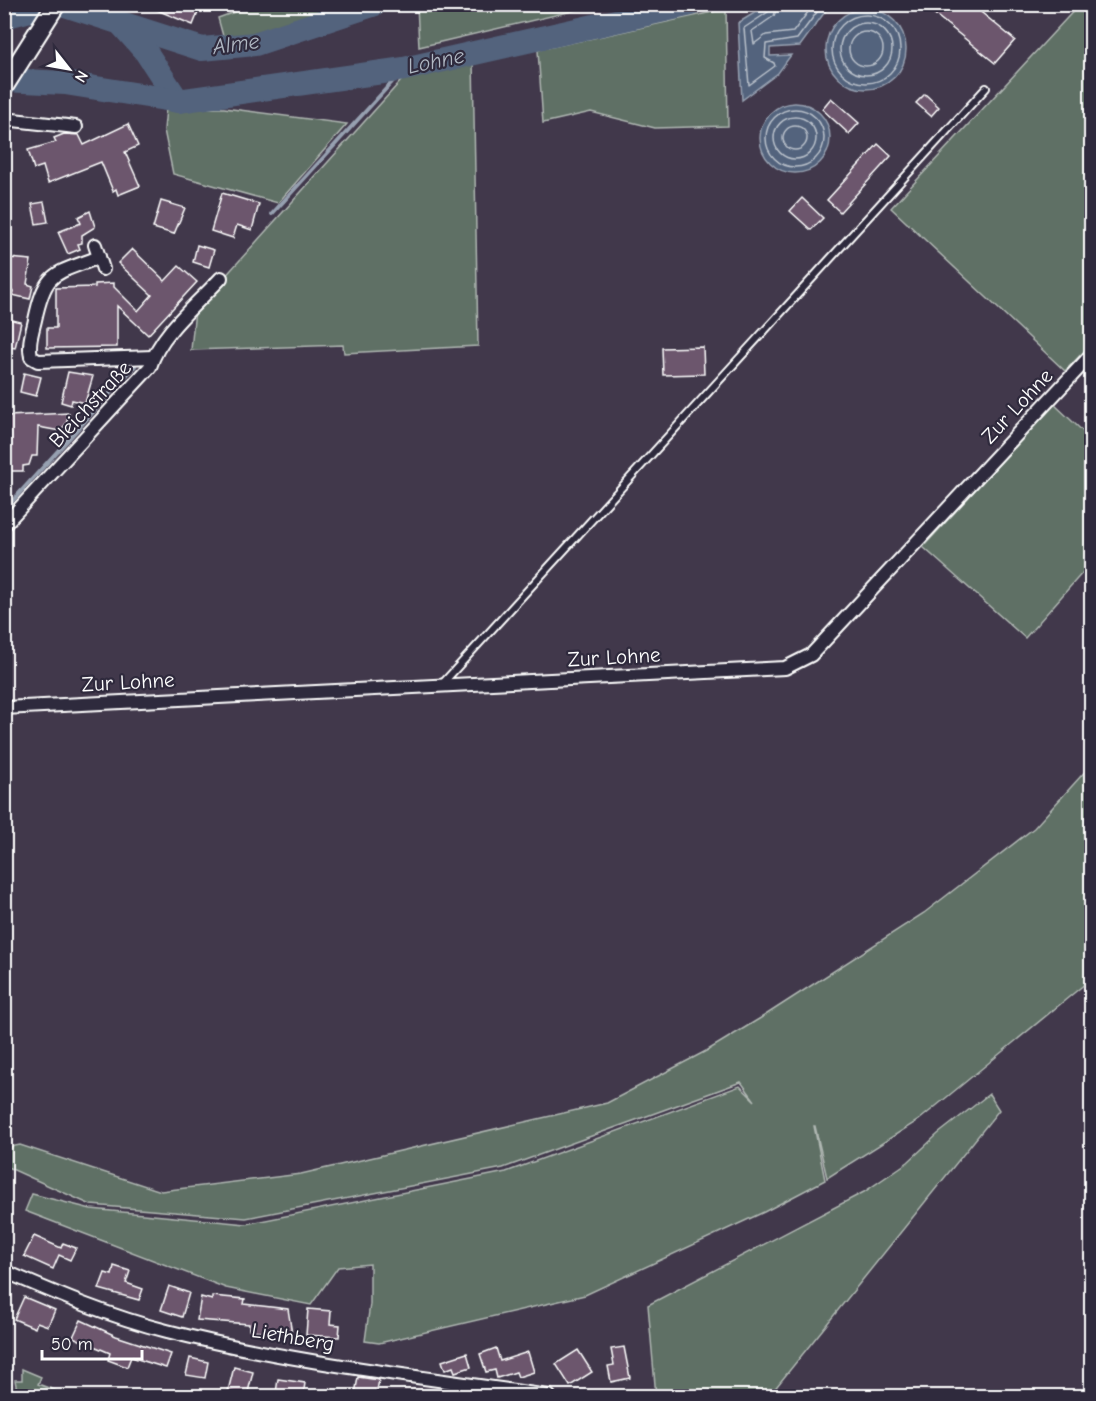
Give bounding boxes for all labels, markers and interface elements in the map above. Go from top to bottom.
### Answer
water label: Alme [210,28,261,60]
north arrow [39,39,99,99]
water label: Lohne [405,42,467,80]
text: N [71,67,91,85]
street label: Bleichstraße [44,356,136,452]
street label: Zur Lohne [977,364,1057,448]
street label: Zur Lohne [567,643,661,671]
street label: Zur Lohne [81,668,175,696]
street label: Liethberg [250,1318,336,1356]
scale bar [42,1323,142,1361]
text: 50 m [51,1334,93,1355]

